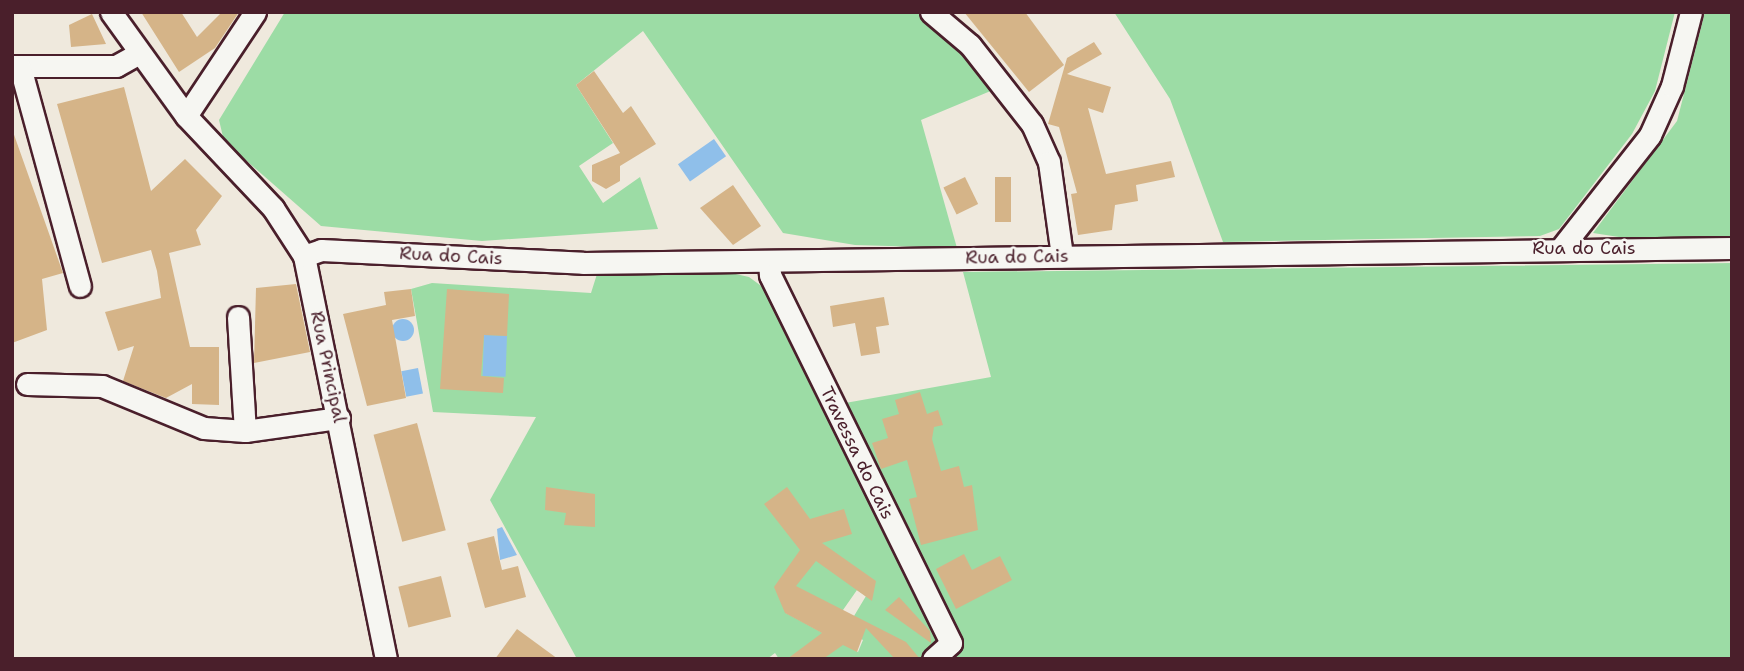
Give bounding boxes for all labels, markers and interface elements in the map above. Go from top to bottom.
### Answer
street label: Rua do Cais [1532,237,1636,259]
street label: Rua do Cais [399,243,503,269]
street label: Rua do Cais [965,245,1069,269]
street label: Rua Principal [306,309,350,425]
street label: Travessa do Cais [816,383,898,523]

